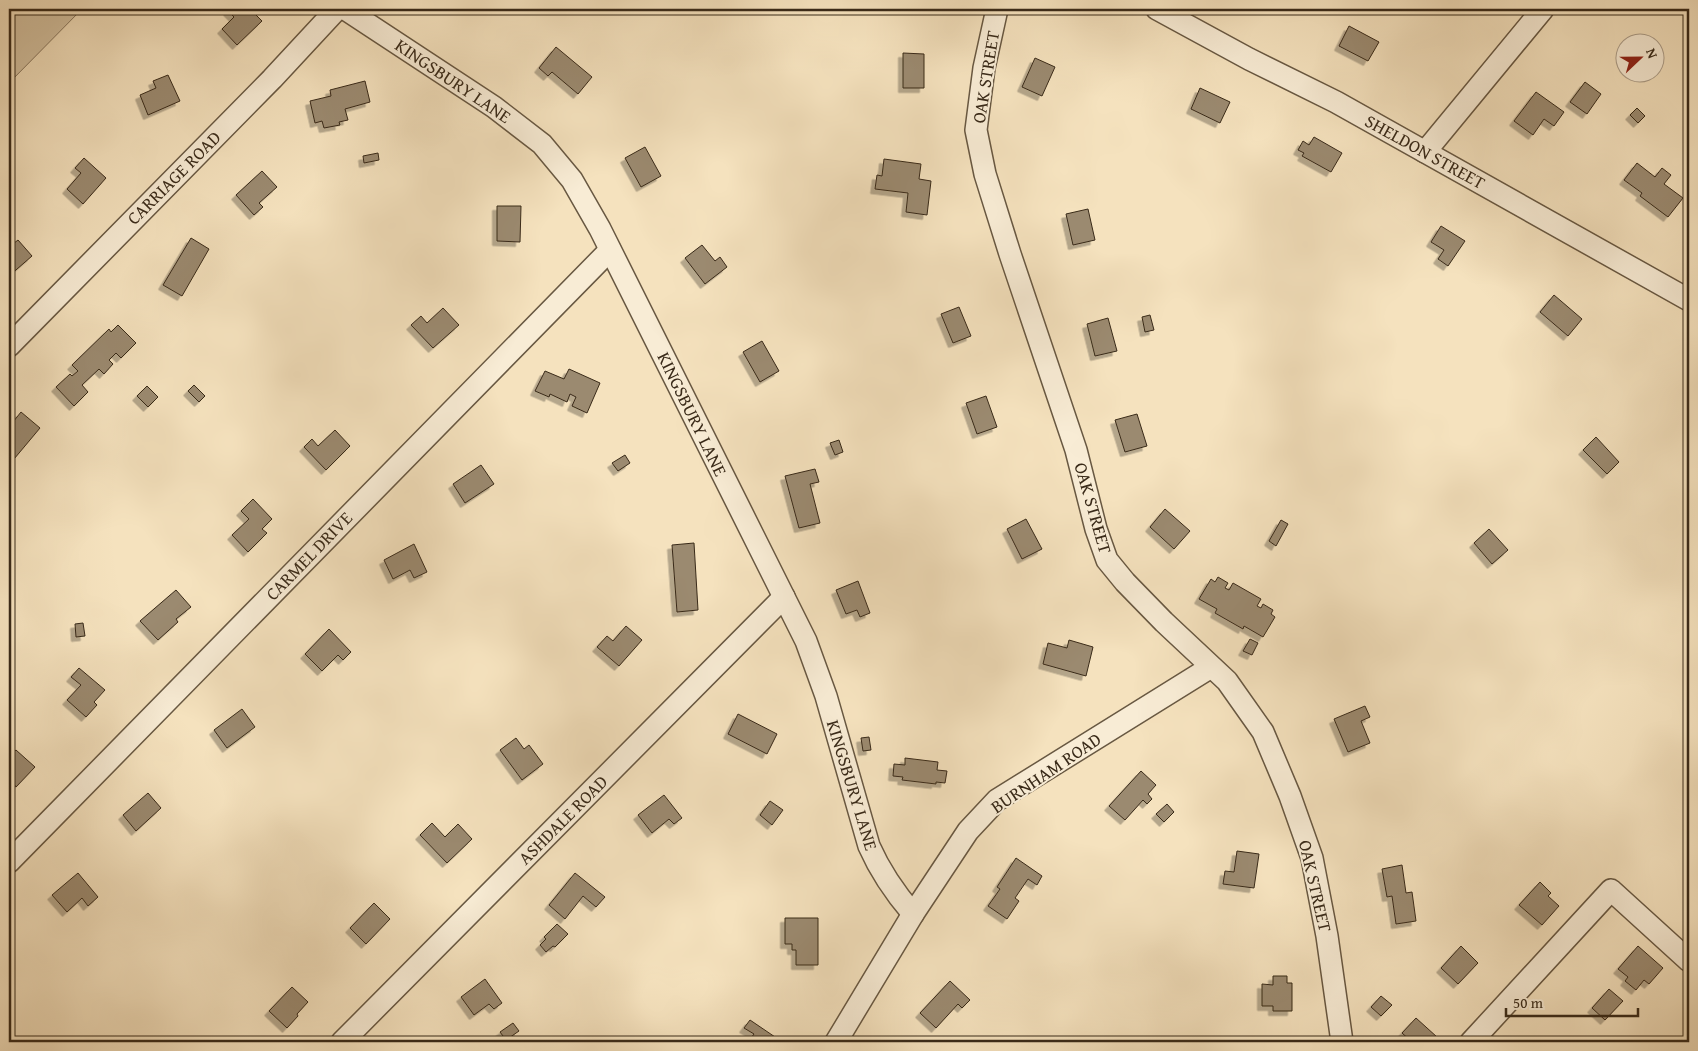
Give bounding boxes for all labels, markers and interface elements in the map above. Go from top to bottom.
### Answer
street label: OAK STREET [965,29,1006,125]
street label: KINGSBURY LANE [390,32,517,130]
north arrow [1616,32,1666,82]
text: N [1641,45,1663,62]
street label: SHELDON STREET [1360,107,1490,196]
street label: CARRIAGE ROAD [120,124,227,231]
street label: KINGSBURY LANE [651,347,734,480]
street label: OAK STREET [1068,459,1119,557]
street label: CARMEL DRIVE [259,505,358,606]
street label: KINGSBURY LANE [820,716,885,853]
street label: BURNHAM ROAD [985,725,1107,820]
street label: ASHDALE ROAD [512,769,614,871]
street label: OAK STREET [1292,837,1339,934]
scale bar [1506,986,1638,1018]
text: 50 m [1513,992,1544,1013]

